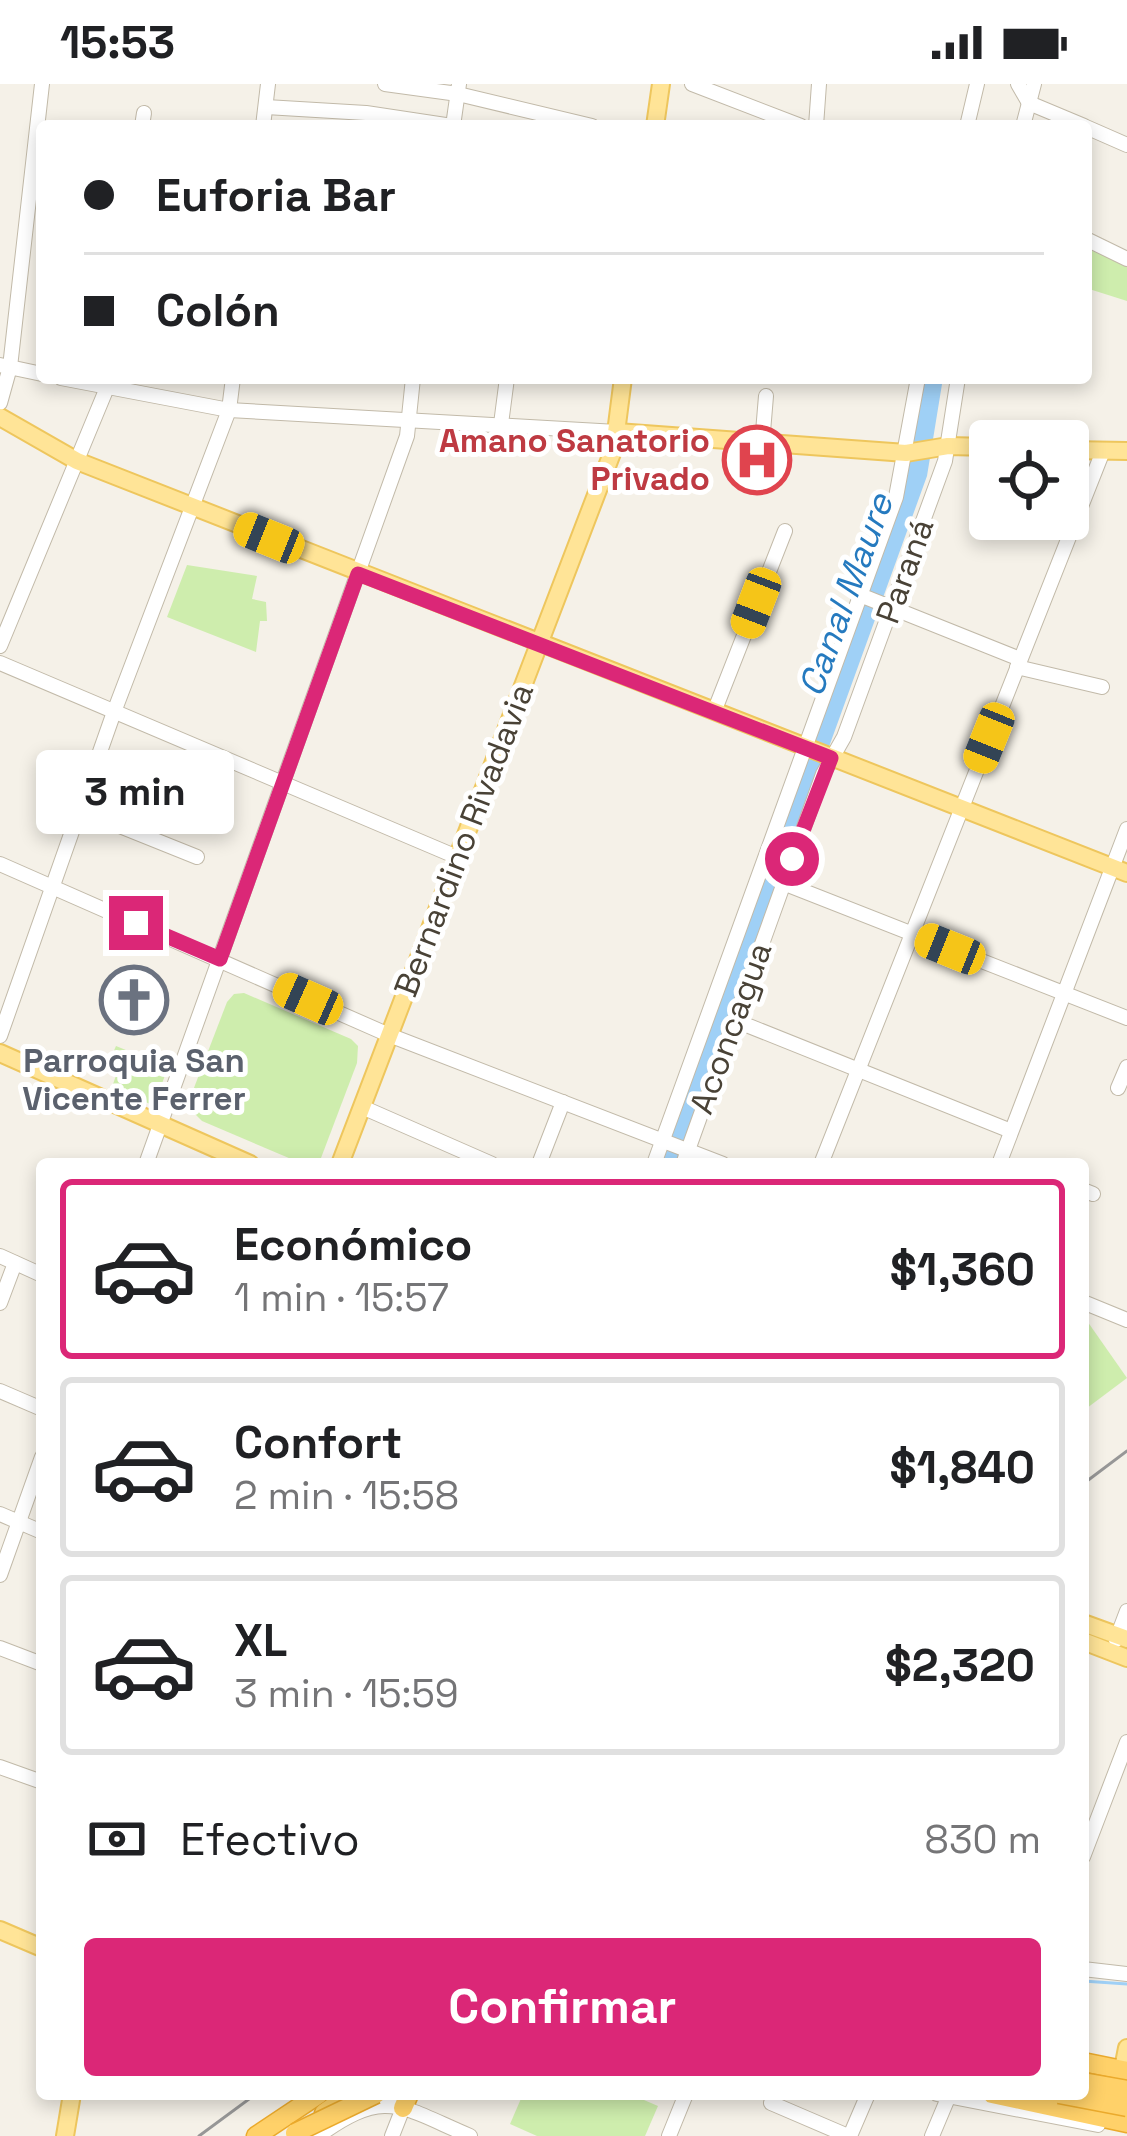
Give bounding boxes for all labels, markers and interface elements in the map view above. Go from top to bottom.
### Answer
text: 15:53 [60,14,175,71]
text: Euforia Bar [156,167,396,224]
text: Colón [156,282,280,339]
place label: Amano Sanatorio Privado [439,420,710,500]
map controls [969,420,1089,540]
button: locate [969,420,1089,540]
hospital icon: Amano Sanatorio Privado [722,425,792,495]
water label: Canal Maure [788,486,904,703]
car [229,508,309,568]
street label: Paraná [867,513,943,629]
car [726,563,786,643]
street label: Bernardino Rivadavia [385,677,543,1003]
car [959,698,1019,778]
callout: 3 min [37,749,235,833]
text: 3 min [84,767,186,816]
route start [765,832,819,886]
route end [109,896,163,950]
car [910,919,990,979]
street label: Aconcagua [681,936,781,1120]
church icon: Parroquia San Vicente Ferrer [99,965,169,1035]
car [268,968,348,1030]
place label: Parroquia San Vicente Ferrer [22,1040,246,1120]
icon: car [90,1215,198,1323]
text: Económico [234,1216,472,1273]
text: $1,360 [890,1241,1035,1298]
text: 1 min · 15:57 [234,1273,449,1322]
icon: car [90,1413,198,1521]
text: Confort [234,1414,402,1471]
text: $1,840 [889,1439,1035,1496]
text: 2 min · 15:58 [234,1471,459,1520]
icon: car [90,1611,198,1719]
text: XL [234,1612,287,1669]
text: $2,320 [885,1637,1035,1694]
text: 3 min · 15:59 [234,1669,459,1718]
icon: cash [84,1806,150,1872]
text: Efectivo [180,1811,360,1868]
text: 830 m [925,1815,1041,1864]
button: Confirmar [84,1938,1041,2076]

